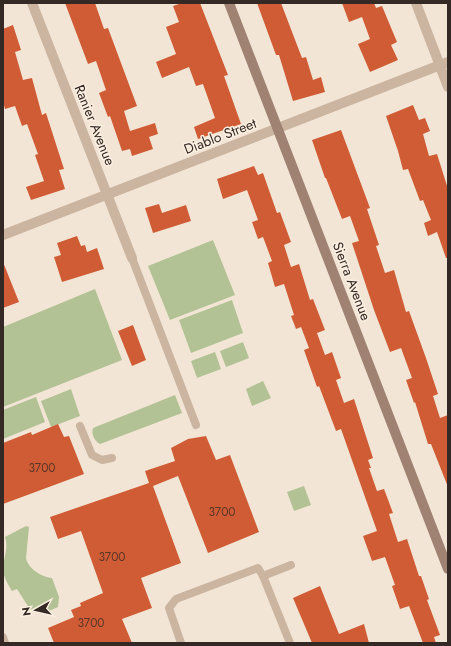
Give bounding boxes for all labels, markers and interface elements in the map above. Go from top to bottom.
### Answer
street label: Ranier Avenue [70,82,120,168]
street label: Diablo Street [181,113,260,159]
street label: Sierra Avenue [328,239,376,323]
house number: 3700 [28,459,56,477]
house number: 3700 [208,503,236,521]
house number: 3700 [98,548,126,566]
north arrow [16,590,56,630]
text: N [18,606,35,617]
house number: 3700 [77,614,105,632]

